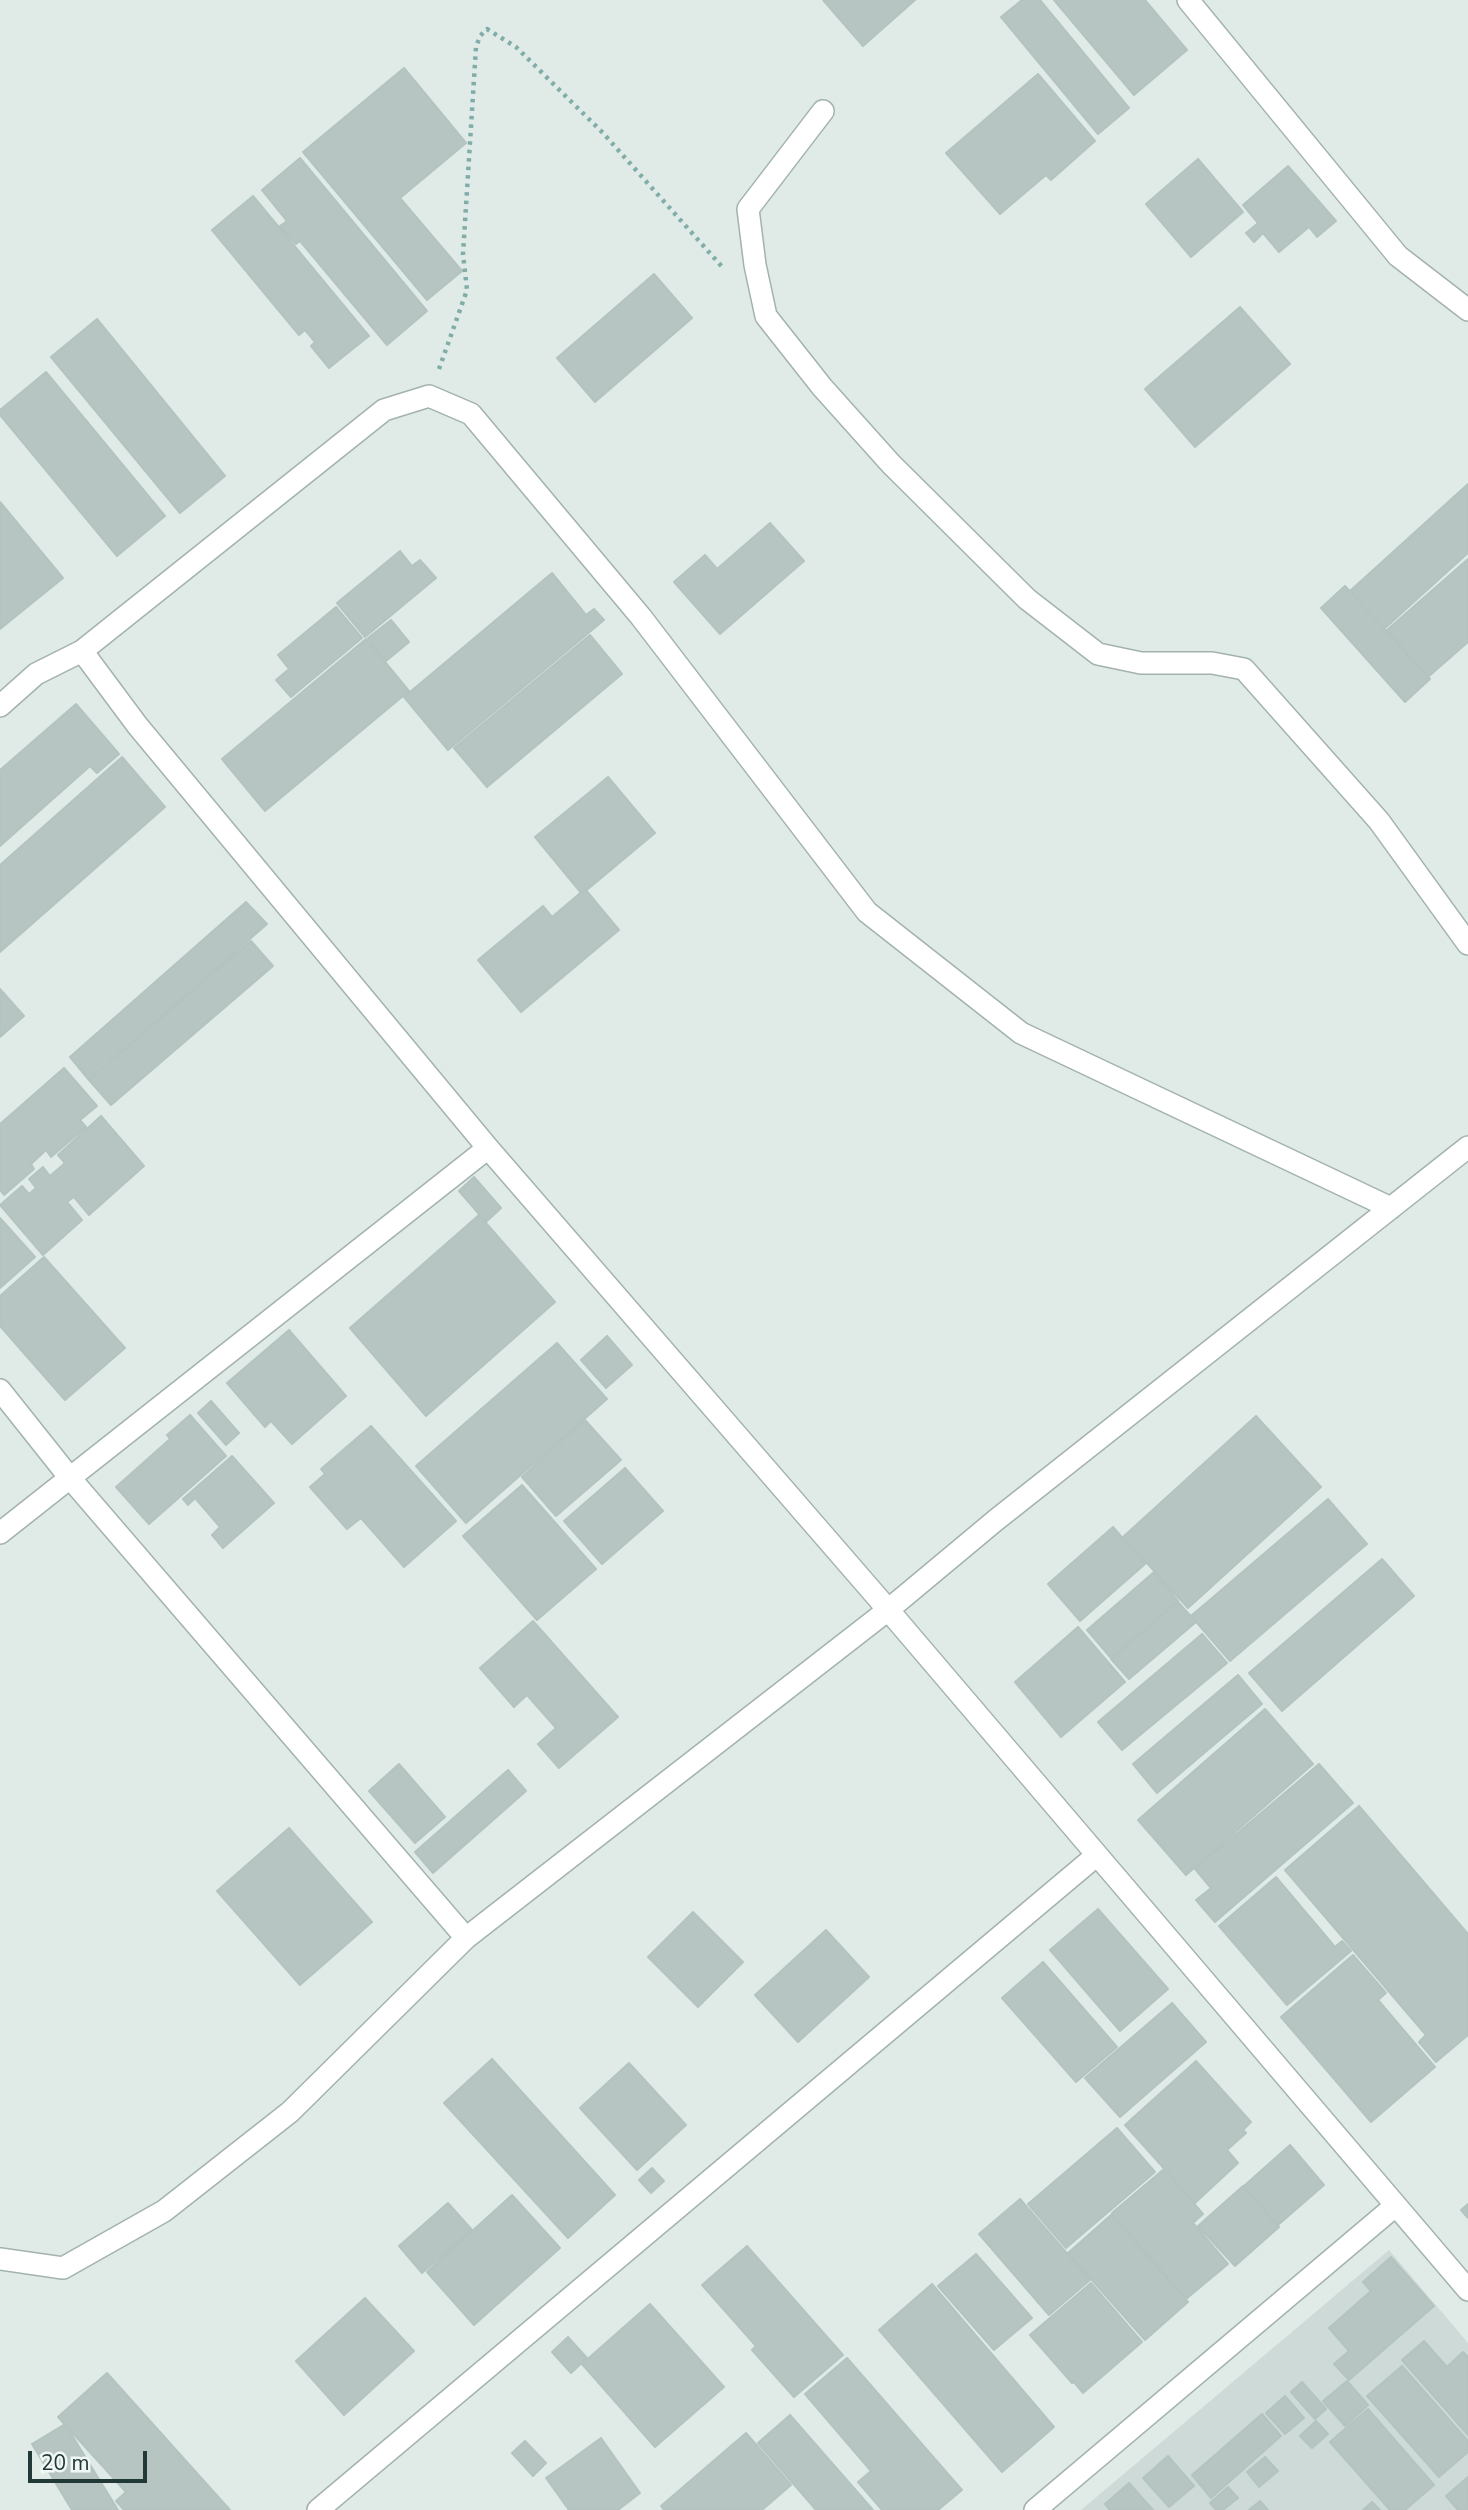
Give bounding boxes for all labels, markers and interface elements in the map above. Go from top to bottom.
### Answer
scale bar [32,2436,150,2480]
text: 20 m [41,2449,90,2477]

